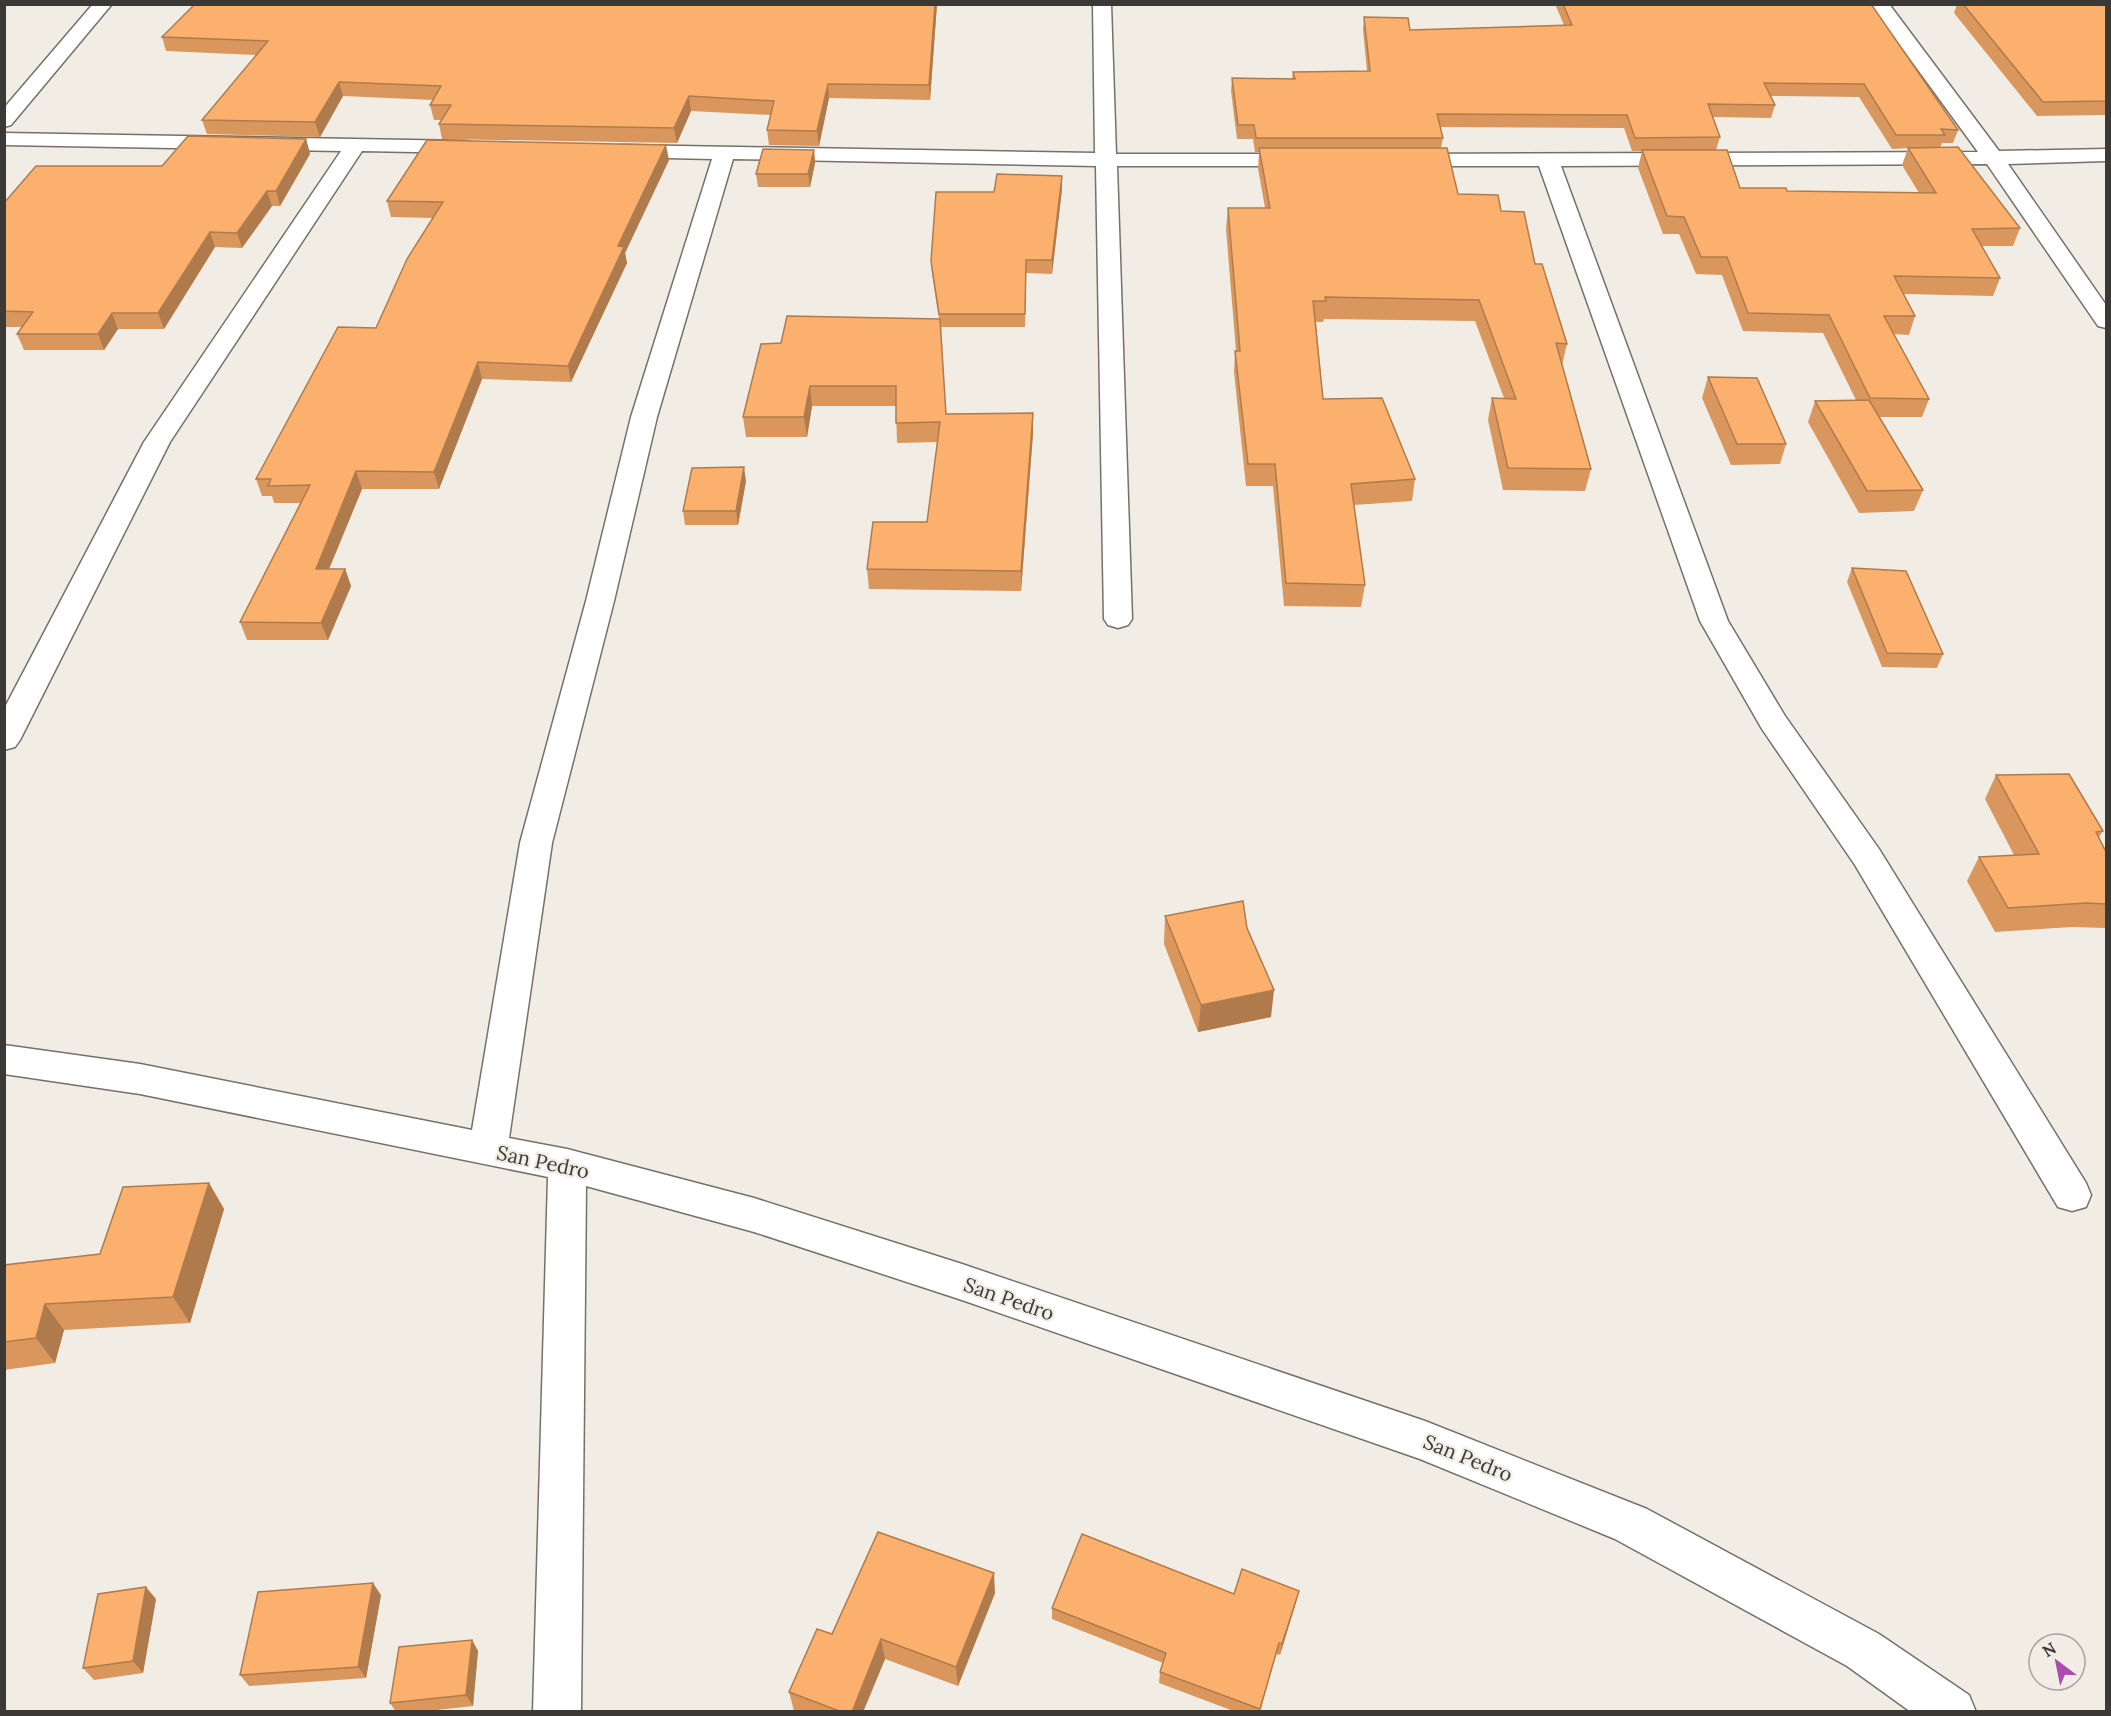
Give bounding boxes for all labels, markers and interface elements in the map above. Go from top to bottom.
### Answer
street label: San Pedro [495,1140,592,1183]
street label: San Pedro [961,1271,1058,1326]
street label: San Pedro [1420,1428,1516,1487]
north arrow [2027,1632,2087,1692]
text: N [2039,1638,2060,1661]

